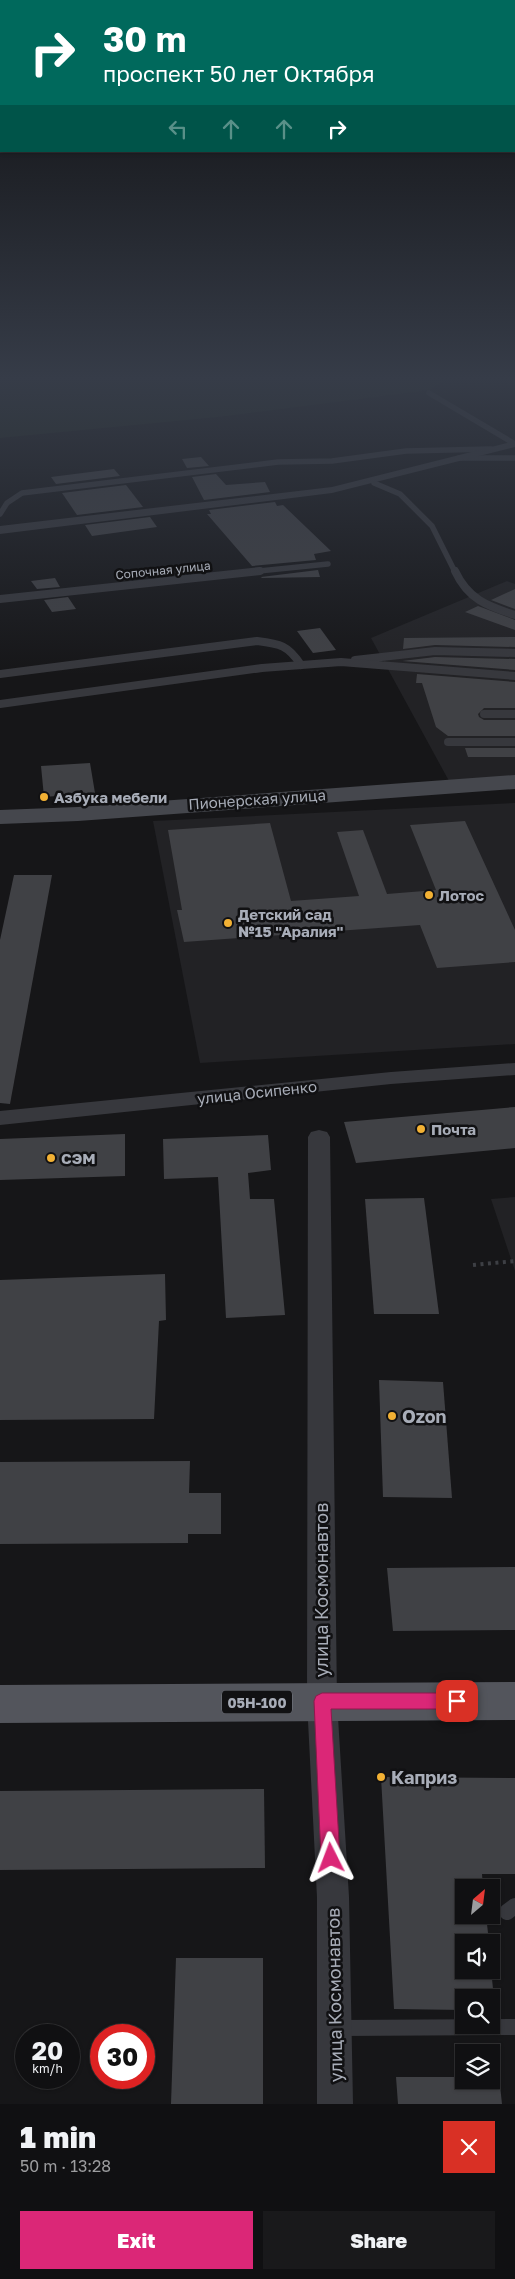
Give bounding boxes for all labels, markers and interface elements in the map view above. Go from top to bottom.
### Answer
text: 30 m [103,18,186,60]
icon: right [20,20,85,85]
text: проспект 50 лет Октября [103,60,375,87]
icon: left [164,115,192,143]
icon: ahead [217,115,245,143]
icon: ahead [270,115,298,143]
icon: right [323,115,351,143]
street label: Сопочная улица [115,558,211,582]
street label: Пионерская улица [188,785,326,813]
place label: Азбука мебели [54,788,167,806]
marker: Азбука мебели [38,791,50,803]
place label: Лотос [439,886,484,904]
marker: Лотос [423,889,435,901]
place label: Детский сад №15 "Аралия" [238,905,344,940]
marker: Детский сад №15 "Аралия" [222,917,234,929]
street label: улица Осипенко [196,1077,318,1107]
place label: Почта [431,1120,476,1138]
marker: Почта [415,1123,427,1135]
place label: СЭМ [61,1149,96,1167]
marker: СЭМ [45,1152,57,1164]
place label: Ozon [402,1405,447,1427]
marker: Ozon [386,1410,398,1422]
street label: улица Космонавтов [310,1503,332,1677]
pin [436,1680,478,1722]
icon: arrive [443,1687,471,1715]
road number: 05Н-100 [222,1690,292,1714]
place label: Каприз [391,1766,457,1788]
marker: Каприз [375,1771,387,1783]
position arrow [304,1831,356,1883]
north arrow [455,1879,500,1924]
map controls [455,1879,500,2089]
street label: улица Космонавтов [321,1908,347,2082]
button: sound [455,1934,500,1979]
button: search [455,1989,500,2034]
speed limit sign: 30 [90,2024,155,2089]
text: 20 [32,2035,63,2066]
button: layers [455,2044,500,2089]
text: km/h [32,2061,63,2076]
text: 1 min [20,2119,96,2155]
button: close [443,2121,495,2173]
text: 50 m · 13:28 [20,2156,111,2176]
button: Exit [20,2211,253,2269]
button: Share [263,2211,495,2269]

